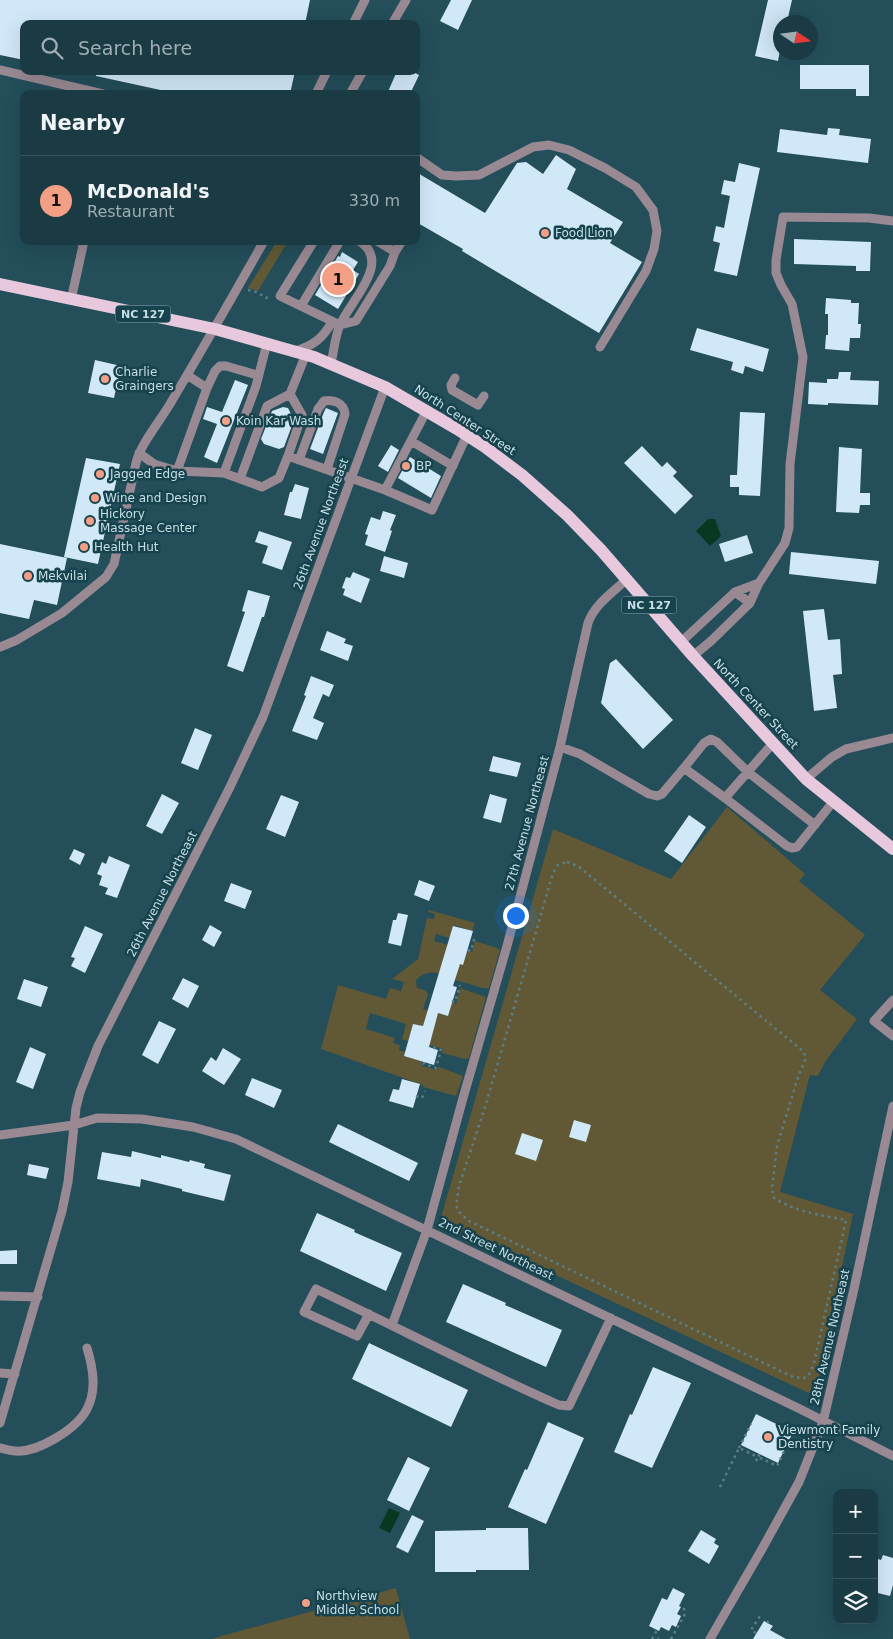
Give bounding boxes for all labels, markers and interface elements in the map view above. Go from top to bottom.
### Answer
north arrow [773,15,818,60]
search box [20,20,420,75]
icon: search [38,34,66,62]
text: Search here [78,37,192,59]
text: Nearby [40,111,125,135]
text: McDonald's [87,180,210,202]
text: 1 [50,191,62,210]
text: 330 m [349,191,400,210]
text: Restaurant [87,202,175,221]
place label: Food Lion [555,226,613,240]
marker: Food Lion [539,227,551,239]
pin: 1 [322,260,354,298]
road number: NC 127 [116,306,170,322]
place label: Charlie Graingers [115,365,174,393]
marker: Charlie Graingers [99,373,111,385]
street label: North Center Street [412,382,519,458]
place label: Koin Kar Wash [236,414,321,428]
marker: Koin Kar Wash [220,415,232,427]
street label: 26th Avenue Northeast [291,456,351,592]
place label: BP [416,459,431,473]
marker: BP [400,460,412,472]
place label: Jagged Edge [109,467,185,481]
marker: Jagged Edge [94,468,106,480]
place label: Wine and Design [105,491,207,505]
marker: Wine and Design [89,492,101,504]
place label: Hickory Massage Center [100,507,197,535]
marker: Hickory Massage Center [84,515,96,527]
place label: Health Hut [94,540,159,554]
marker: Health Hut [78,541,90,553]
place label: Mekvilai [38,569,87,583]
marker: Mekvilai [22,570,34,582]
road number: NC 127 [622,596,676,614]
street label: North Center Street [711,656,802,752]
street label: 27th Avenue Northeast [502,754,552,892]
street label: 26th Avenue Northeast [124,829,200,959]
your location [503,903,529,929]
street label: 2nd Street Northeast [436,1215,556,1283]
street label: 28th Avenue Northeast [808,1267,853,1406]
place label: Viewmont Family Dentistry [778,1423,880,1451]
marker: Viewmont Family Dentistry [762,1431,774,1443]
map controls [833,1489,878,1624]
button: + [833,1489,878,1534]
button: − [833,1534,878,1579]
button: layers [833,1579,878,1624]
place label: Northview Middle School [316,1589,399,1617]
marker: Northview Middle School [300,1597,312,1609]

